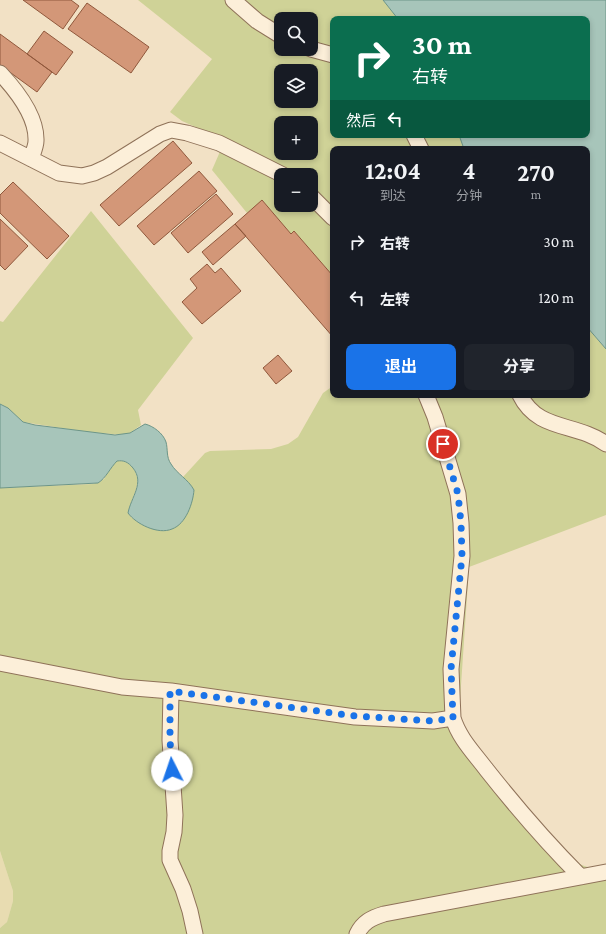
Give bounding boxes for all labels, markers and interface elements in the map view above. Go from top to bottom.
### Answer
map controls [274,12,318,212]
button: search [274,12,318,56]
text: 30 m [412,29,472,60]
icon: right [346,32,398,84]
button: layers [274,64,318,108]
text: 右转 [412,67,448,87]
icon: left [384,108,406,130]
text: 然后 [346,113,376,129]
button: + [274,116,318,160]
text: 12:04 [365,157,421,184]
text: 4 [462,157,475,184]
text: 270 [517,159,555,186]
button: − [274,168,318,212]
text: m [531,187,541,202]
text: 到达 [380,188,406,203]
text: 分钟 [456,188,482,203]
icon: right [346,231,368,253]
text: 30 m [544,234,574,250]
text: 右转 [380,236,410,252]
icon: left [346,287,368,309]
text: 120 m [539,290,574,306]
text: 左转 [380,292,410,308]
button: 退出 [346,344,456,390]
button: 分享 [464,344,574,390]
pin [426,427,460,461]
icon: arrive [432,433,454,455]
position arrow [151,749,193,791]

